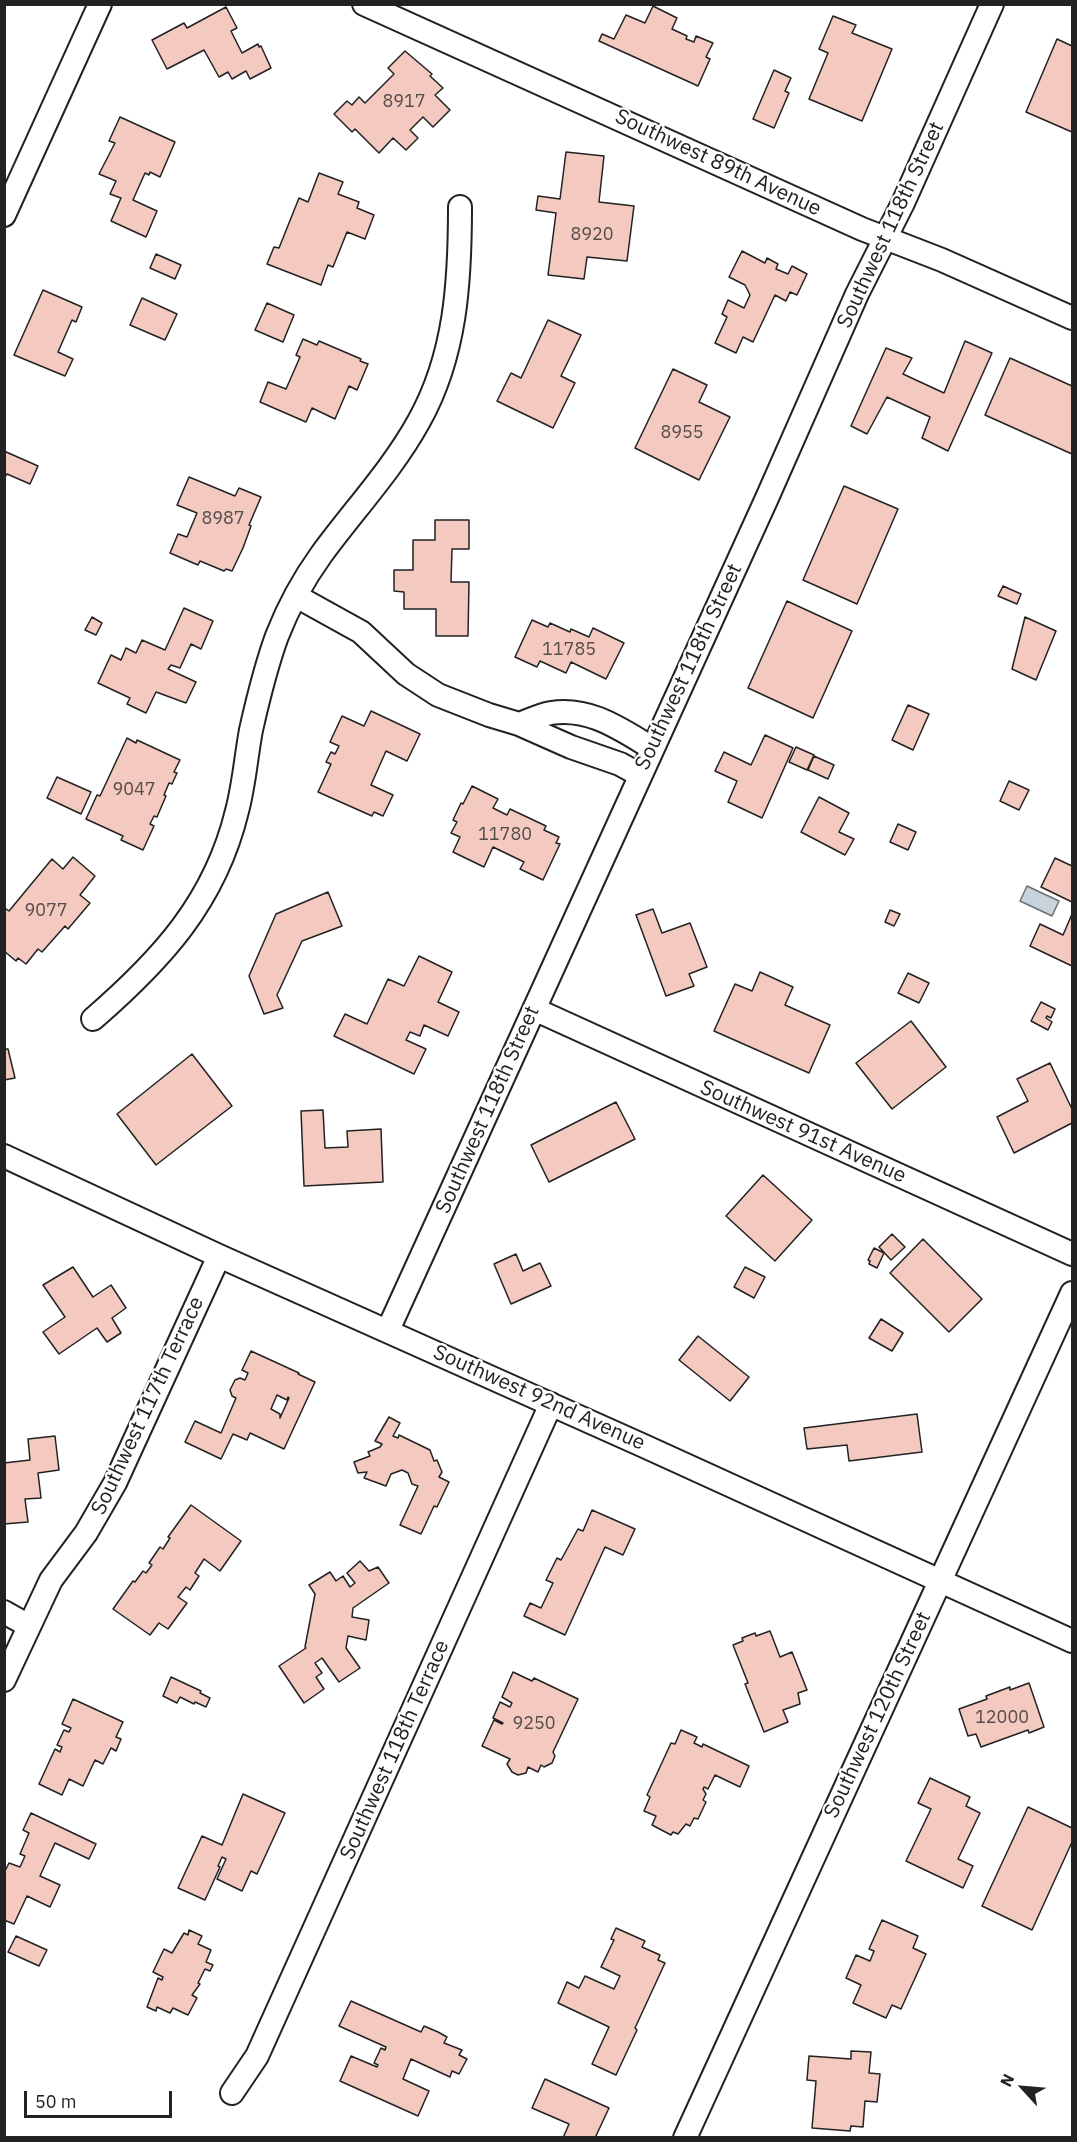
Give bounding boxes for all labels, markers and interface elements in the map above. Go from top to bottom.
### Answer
house number: 8917 [382,91,426,113]
street label: Southwest 89th Avenue [611,104,825,222]
street label: Southwest 118th Street [832,118,950,332]
house number: 8920 [570,224,614,246]
house number: 8955 [660,422,704,444]
house number: 8987 [201,508,245,530]
street label: Southwest 118th Street [630,560,748,774]
house number: 11785 [542,639,596,661]
house number: 9047 [112,779,156,801]
house number: 11780 [478,824,532,846]
house number: 9077 [24,900,68,922]
street label: Southwest 118th Street [431,1002,545,1218]
street label: Southwest 91st Avenue [696,1075,910,1189]
street label: Southwest 117th Terrace [86,1293,210,1519]
street label: Southwest 92nd Avenue [429,1340,649,1456]
street label: Southwest 120th Street [819,1608,937,1822]
street label: Southwest 118th Terrace [335,1636,455,1864]
house number: 12000 [975,1707,1029,1729]
house number: 9250 [512,1713,556,1735]
north arrow [993,2058,1053,2118]
text: N [995,2071,1018,2090]
scale bar [27,2079,176,2117]
text: 50 m [35,2090,77,2113]

